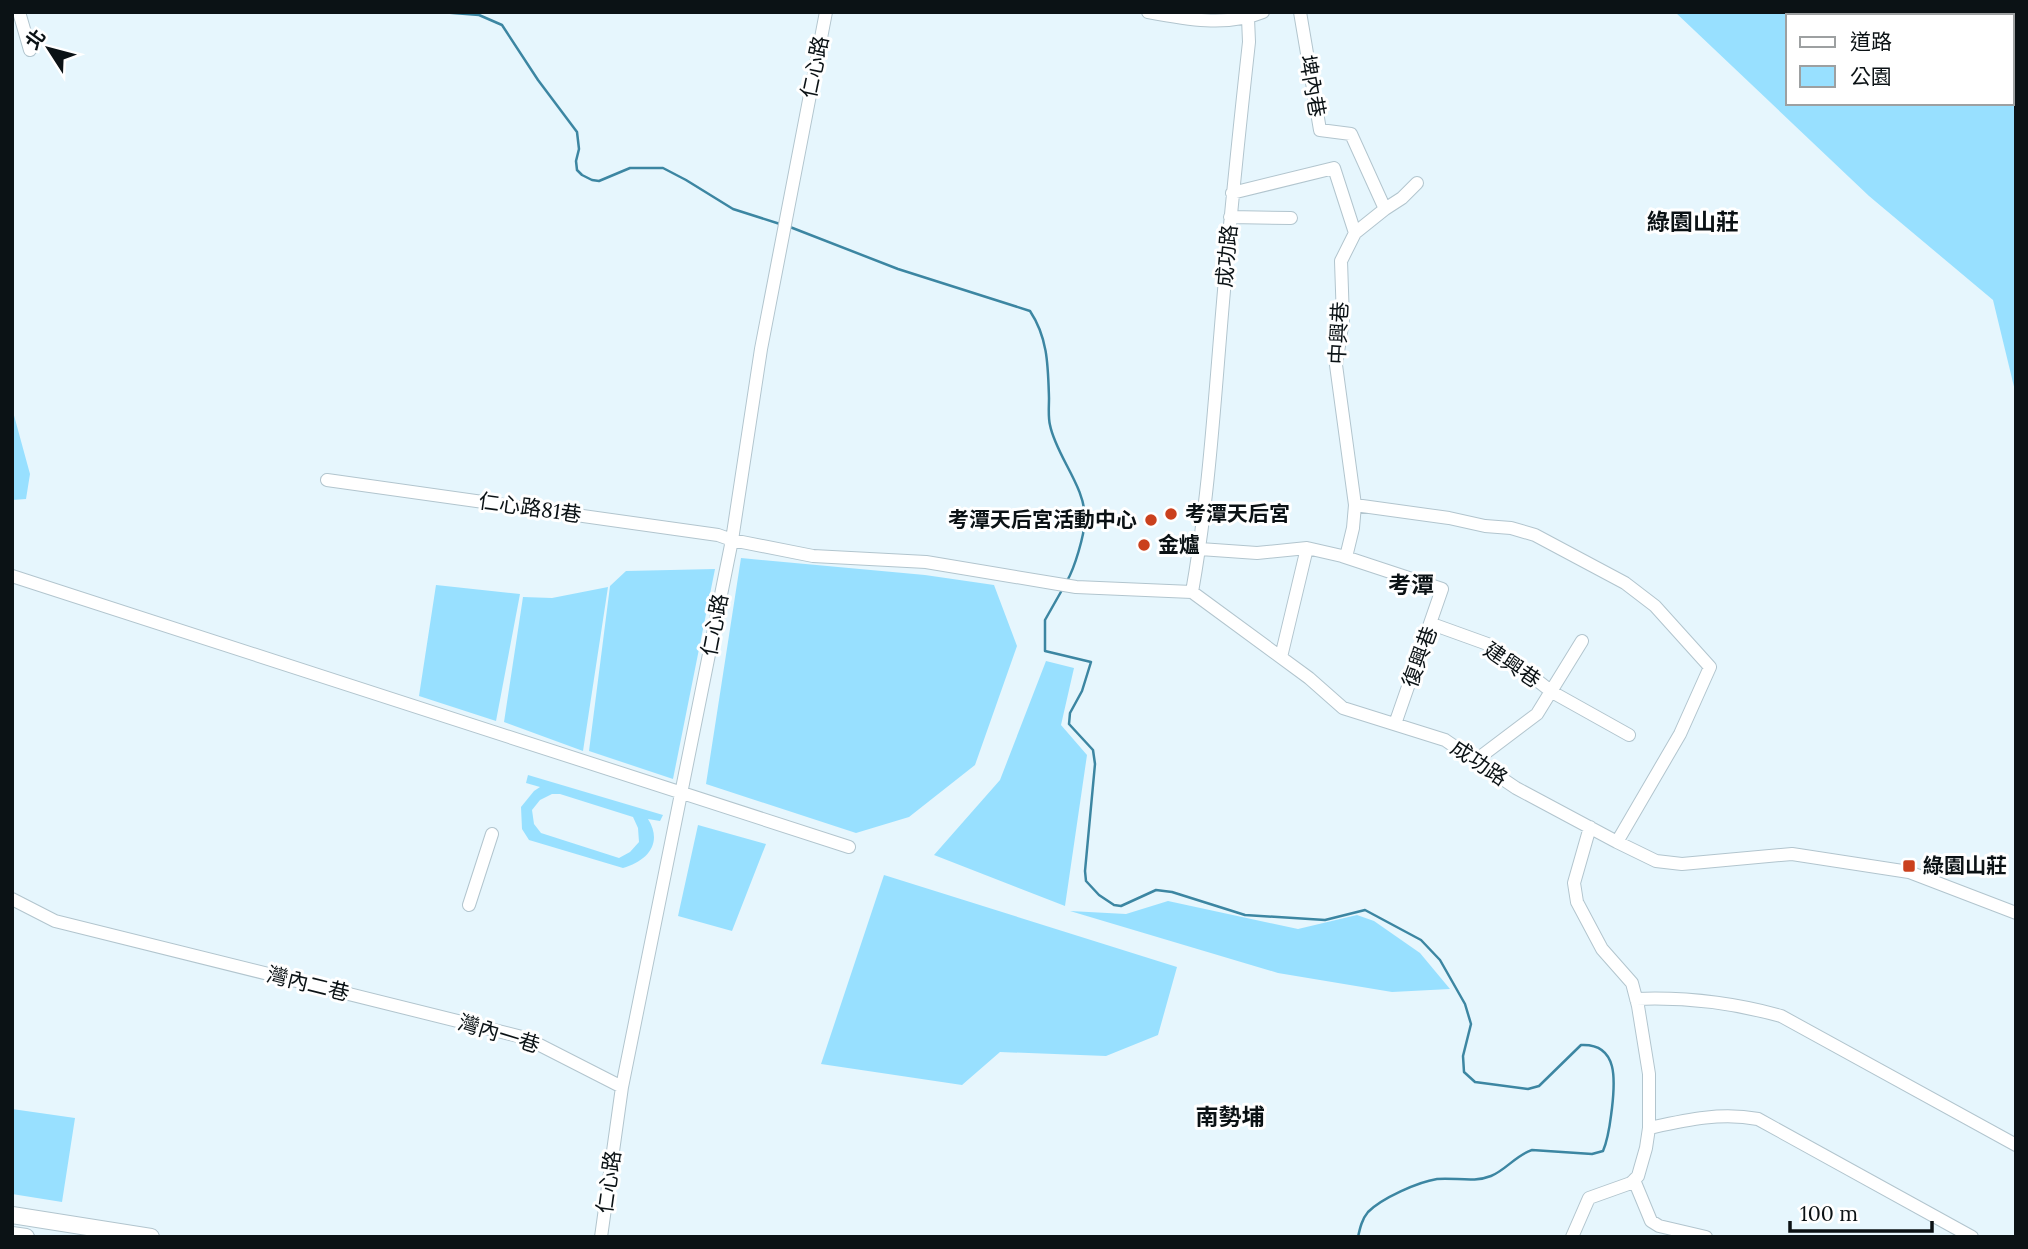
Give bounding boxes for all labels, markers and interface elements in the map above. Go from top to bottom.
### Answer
north arrow [14,14,84,84]
legend [1786,14,2014,105]
text: 北 [20,24,51,54]
text: 道路 [1850,28,1892,55]
street label: 仁心路 [795,33,834,101]
street label: 埤內巷 [1294,53,1331,119]
text: 公園 [1850,63,1892,90]
district label: 綠園山莊 [1647,207,1739,236]
street label: 成功路 [1210,223,1243,289]
street label: 中興巷 [1323,301,1354,365]
street label: 仁心路81巷 [477,487,583,528]
place label: 考潭天后宮 [1185,500,1290,527]
place label: 考潭天后宮活動中心 [948,506,1137,533]
marker: 考潭天后宮 [1163,506,1179,522]
marker: 考潭天后宮活動中心 [1143,512,1159,528]
place label: 金爐 [1158,531,1200,558]
marker: 金爐 [1136,537,1152,553]
district label: 考潭 [1388,570,1434,599]
street label: 仁心路 [695,591,734,658]
street label: 復興巷 [1396,623,1443,691]
street label: 建興巷 [1479,636,1546,693]
street label: 成功路 [1446,734,1513,791]
place label: 綠園山莊 [1923,852,2007,879]
marker: 綠園山莊 [1901,858,1917,874]
street label: 灣內二巷 [264,960,352,1007]
street label: 灣內一巷 [455,1008,543,1059]
district label: 南勢埔 [1196,1102,1265,1131]
street label: 仁心路 [591,1149,626,1215]
scale bar [1790,1190,1932,1234]
text: 100 m [1800,1200,1858,1227]

